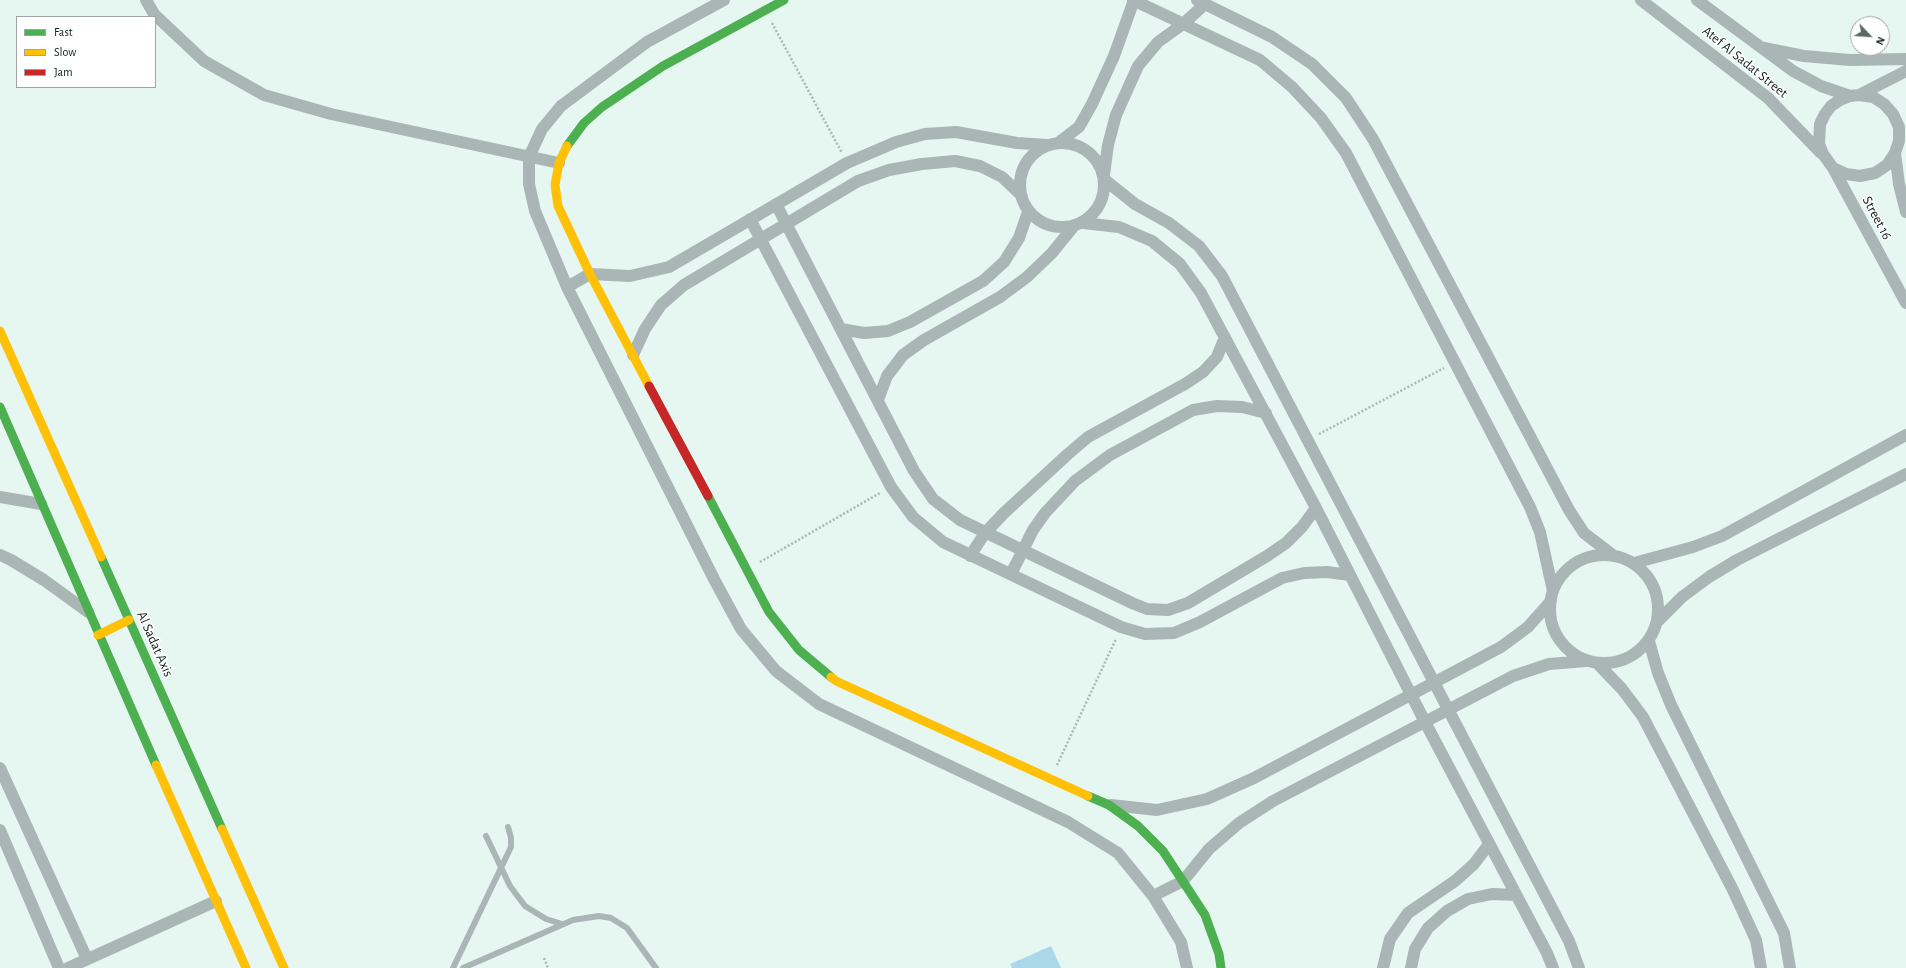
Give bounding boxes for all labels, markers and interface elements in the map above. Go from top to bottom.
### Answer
legend [16,16,156,88]
north arrow [1850,16,1890,56]
street label: Atef Al Sadat Street [1699,22,1791,102]
text: Fast [54,26,73,38]
text: N [1874,35,1887,47]
text: Slow [54,46,76,58]
text: Jam [54,66,73,78]
street label: Street 16 [1859,193,1895,243]
street label: Al Sadat Axis [133,609,177,679]

